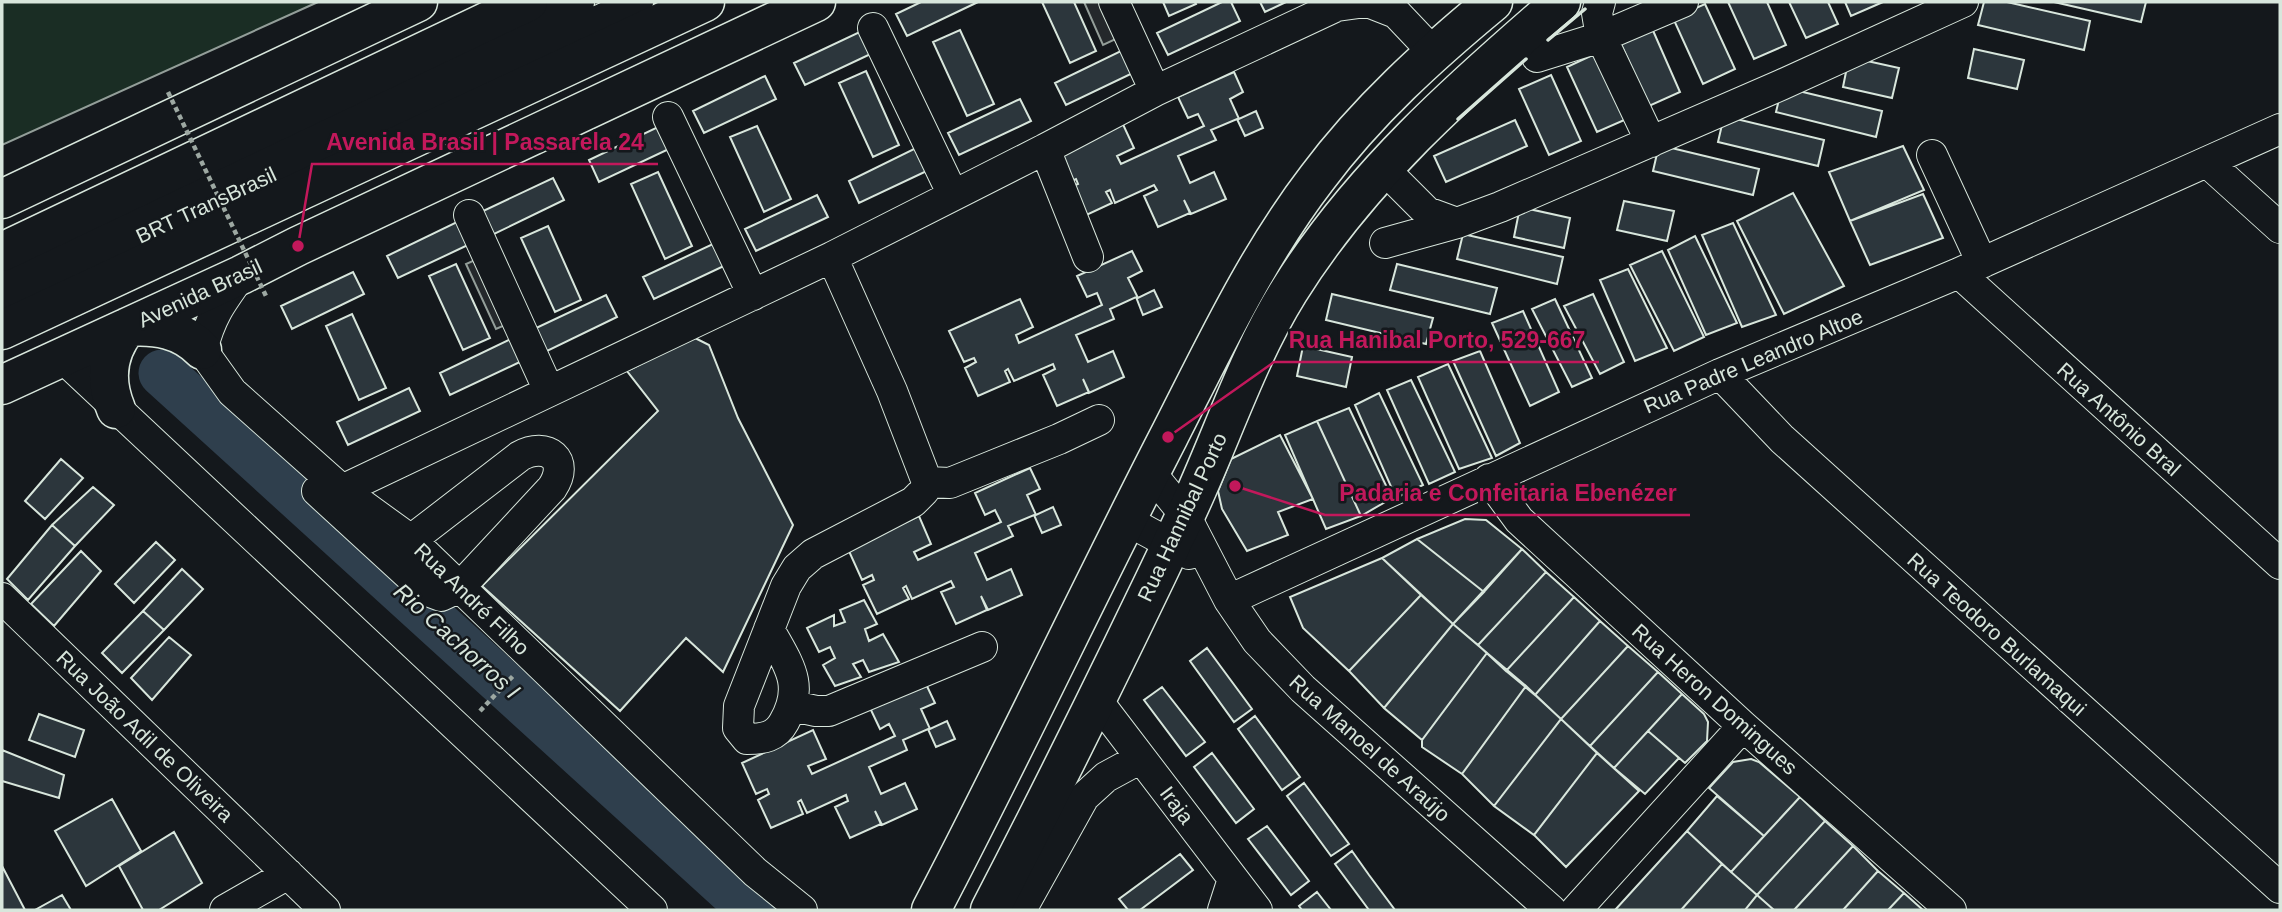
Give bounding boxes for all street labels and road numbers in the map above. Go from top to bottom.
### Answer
street label: BRT TransBrasil [132,162,280,248]
street label: Avenida Brasil [134,254,266,332]
street label: Rua Padre Leandro Altoe [1640,304,1866,418]
street label: Rua Antônio Bral [2053,358,2185,480]
street label: Rua Hannibal Porto [1133,429,1231,605]
street label: Rua André Filho [410,538,534,660]
street label: Rua Teodoro Burlamaqui [1903,548,2091,720]
street label: Rua Heron Domingues [1628,619,1802,779]
street label: Rua João Adil de Oliveira [52,646,238,826]
street label: Rua Manoel de Araújo [1285,670,1455,826]
street label: Iraja [1156,782,1199,828]

